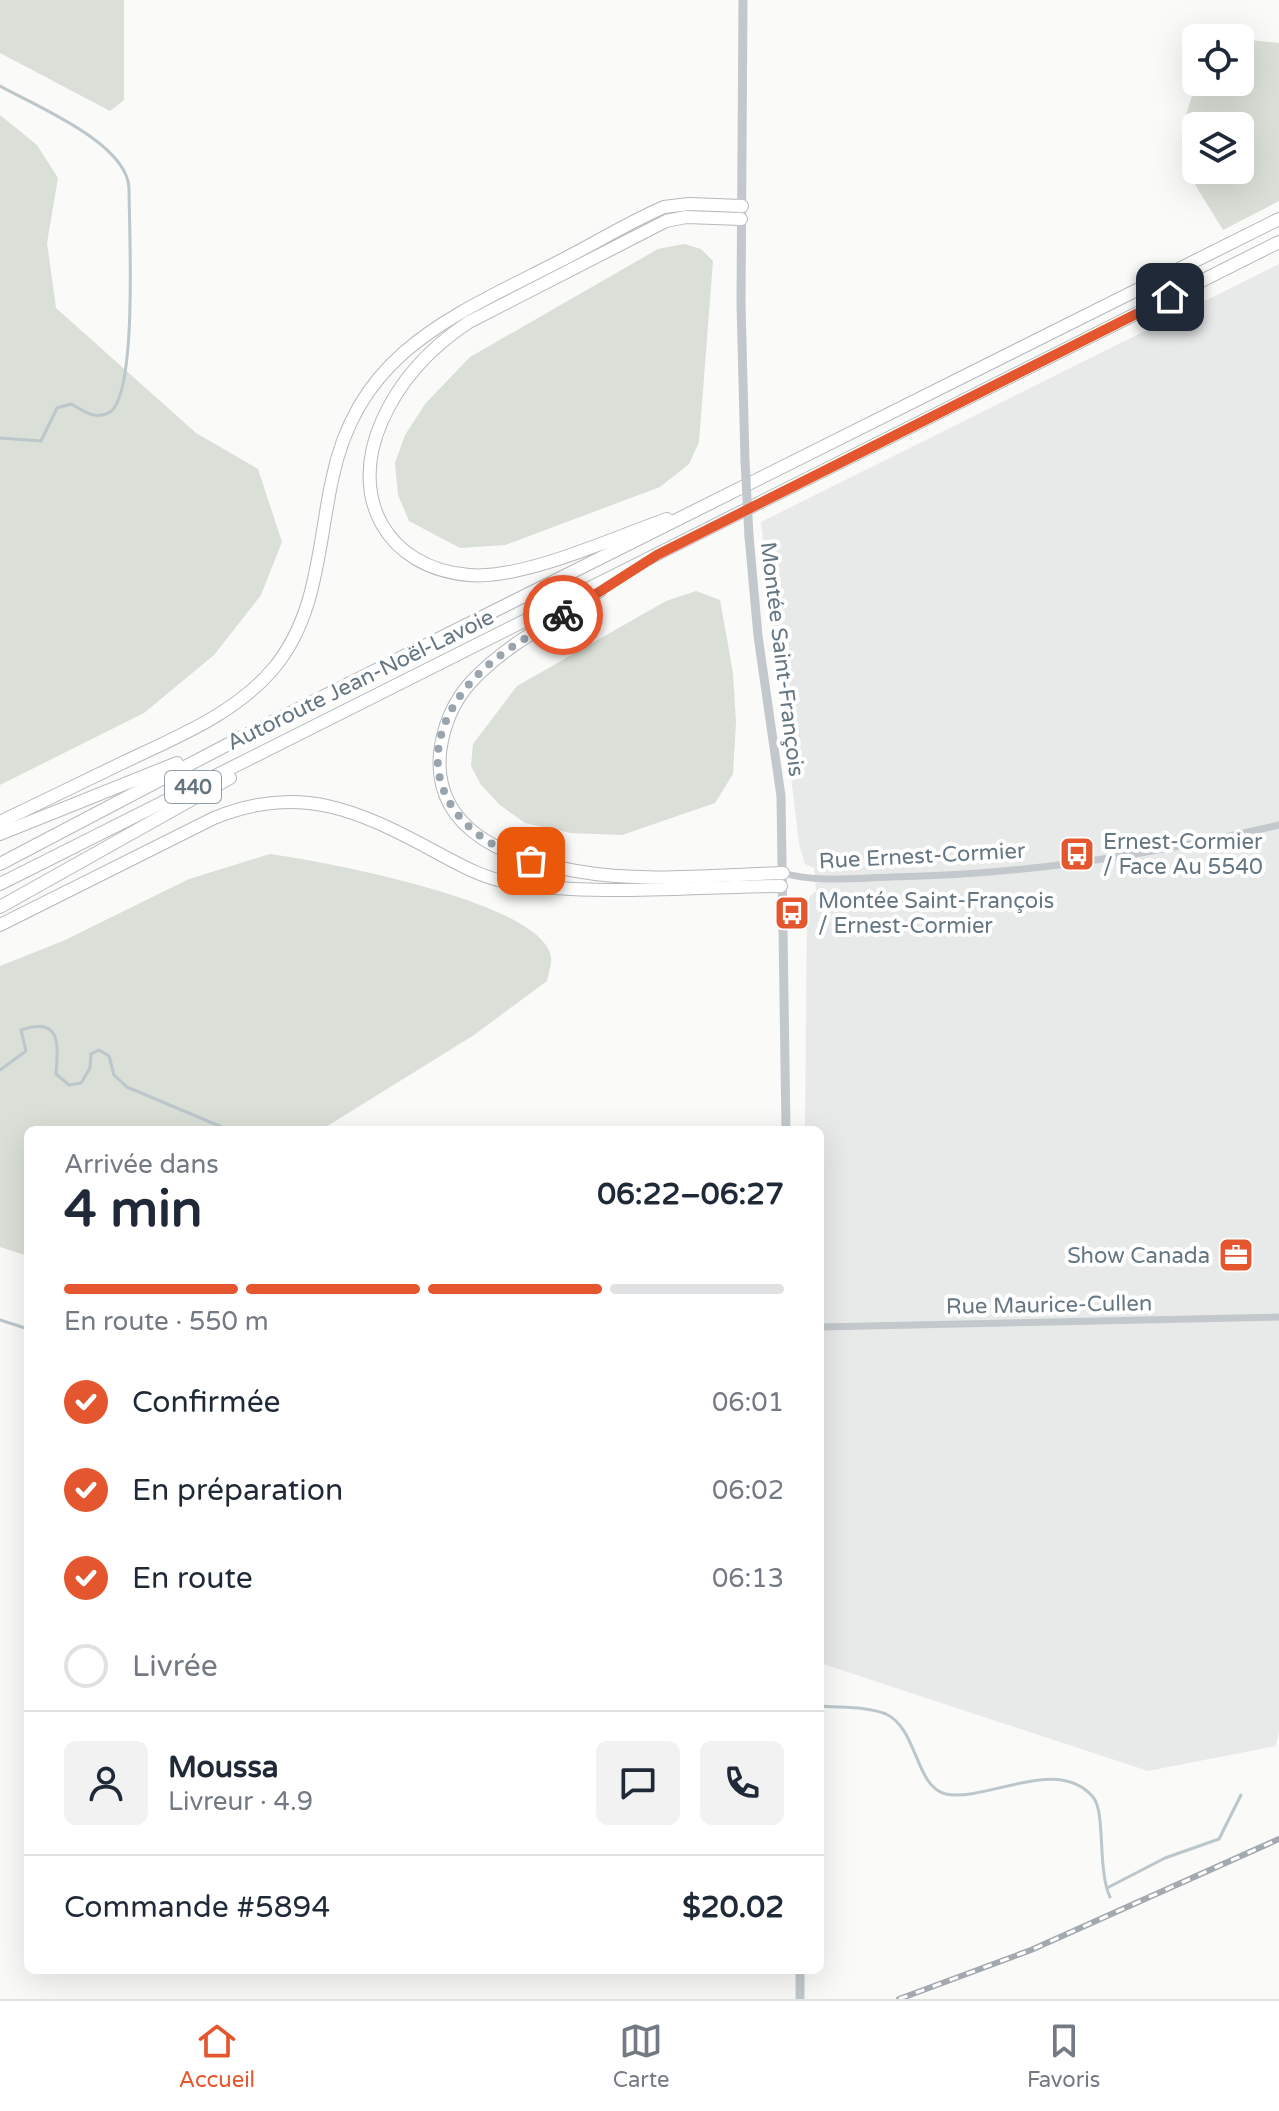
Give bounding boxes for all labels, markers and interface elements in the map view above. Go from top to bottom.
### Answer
map controls [1182,24,1254,184]
button: locate [1182,24,1254,96]
button: layers [1182,112,1254,184]
pin [1136,263,1204,331]
icon: home [1148,275,1192,319]
street label: Montée Saint-François [755,540,809,778]
courier [523,575,603,655]
icon: bike [541,593,585,637]
street label: Autoroute Jean-Noël-Lavoie [223,604,498,756]
road number: 440 [165,771,221,803]
pin [497,827,565,895]
place label: Ernest-Cormier / Face Au 5540 [1103,829,1263,880]
bus stop icon: Ernest-Cormier / Face Au 5540 [1058,835,1096,873]
street label: Rue Ernest-Cormier [818,838,1026,874]
icon: bag [509,839,553,883]
place label: Montée Saint-François / Ernest-Cormier [818,888,1054,939]
bus stop icon: Montée Saint-François / Ernest-Cormier [773,894,811,932]
text: Arrivée dans [64,1149,219,1180]
text: 06:22–06:27 [597,1176,784,1213]
text: 4 min [64,1178,203,1241]
office icon: Show Canada [1217,1236,1255,1274]
place label: Show Canada [1067,1243,1210,1269]
street label: Rue Maurice-Cullen [946,1290,1152,1320]
text: En route · 550 m [64,1306,269,1337]
icon: check [64,1380,108,1424]
text: Confirmée [132,1384,281,1421]
text: 06:01 [712,1387,784,1418]
icon: check [64,1468,108,1512]
text: En préparation [132,1472,343,1509]
text: 06:02 [712,1475,784,1506]
icon: check [64,1556,108,1600]
text: En route [132,1560,253,1597]
text: 06:13 [712,1563,784,1594]
text: Livrée [132,1648,218,1685]
button: person [64,1741,148,1825]
button: chat [596,1741,680,1825]
button: phone [700,1741,784,1825]
text: Moussa [168,1749,279,1786]
text: Livreur · 4.9 [168,1786,313,1817]
text: Commande #5894 [64,1889,330,1926]
text: $20.02 [682,1889,784,1926]
tab: Accueil [179,2019,255,2093]
tab: Carte [613,2019,669,2093]
tab: Favoris [1027,2019,1100,2093]

